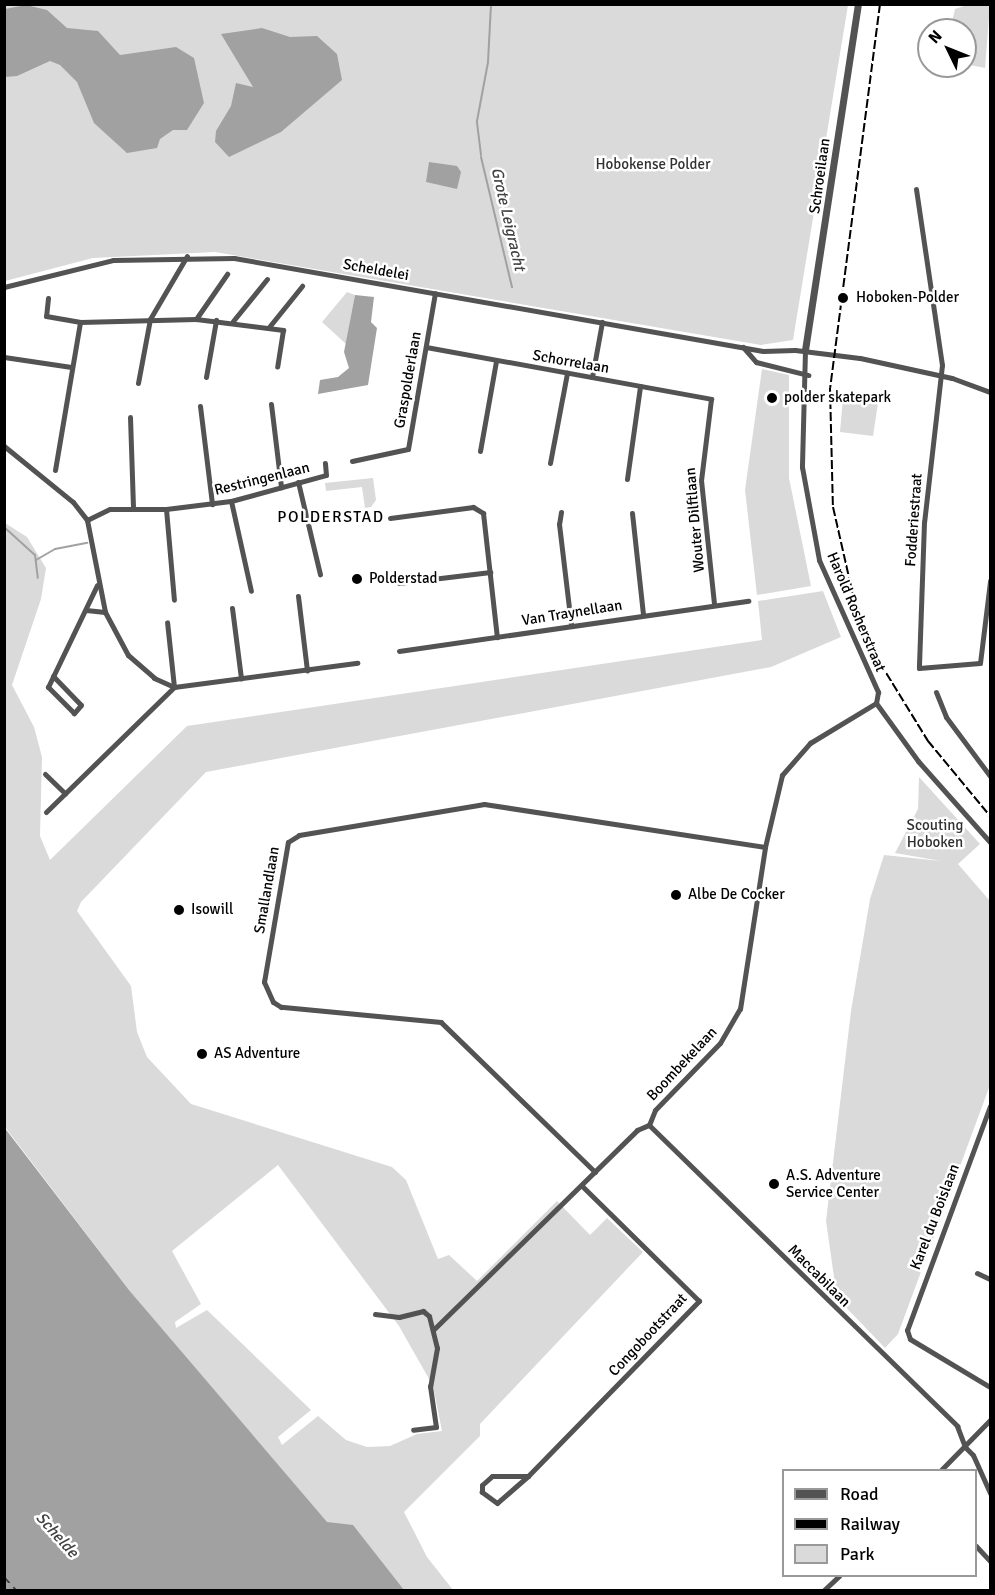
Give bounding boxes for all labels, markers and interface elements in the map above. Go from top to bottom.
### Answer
north arrow [917,18,977,78]
text: N [924,26,946,48]
street label: Schroeilaan [806,137,834,215]
park label: Hobokense Polder [595,156,711,174]
water label: Grote Leigracht [487,165,529,273]
street label: Scheldelei [342,255,410,285]
marker: Hoboken-Polder [834,289,852,307]
place label: Hoboken-Polder [856,289,959,307]
street label: Graspolderlaan [391,330,425,430]
street label: Schorrelaan [531,346,611,378]
place label: polder skatepark [784,389,891,407]
marker: polder skatepark [765,391,779,405]
street label: Restringenlaan [212,458,312,500]
street label: Wouter Dilftlaan [681,467,709,573]
street label: Fodderiestraat [902,473,926,567]
district label: POLDERSTAD [277,507,385,527]
street label: Harold Rosherstraat [823,549,889,675]
place label: Polderstad [369,570,437,588]
marker: Polderstad [350,572,364,586]
street label: Van Traynellaan [521,596,623,630]
park label: Scouting Hoboken [907,816,963,851]
street label: Smallandlaan [250,845,284,935]
place label: Albe De Cocker [688,886,785,904]
marker: Albe De Cocker [669,888,683,902]
place label: Isowill [191,901,233,919]
marker: Isowill [172,903,186,917]
street label: Boombekelaan [643,1023,721,1105]
place label: AS Adventure [214,1045,300,1063]
marker: AS Adventure [195,1047,209,1061]
street label: Karel du Boislaan [907,1162,963,1272]
place label: A.S. Adventure Service Center [786,1166,881,1201]
marker: A.S. Adventure Service Center [767,1177,781,1191]
street label: Maccabilaan [784,1241,854,1311]
street label: Congobootstraat [605,1290,691,1380]
legend [782,1469,977,1577]
text: Road [840,1483,879,1505]
water label: Schelde [32,1508,82,1562]
text: Railway [840,1513,900,1535]
text: Park [840,1543,875,1565]

